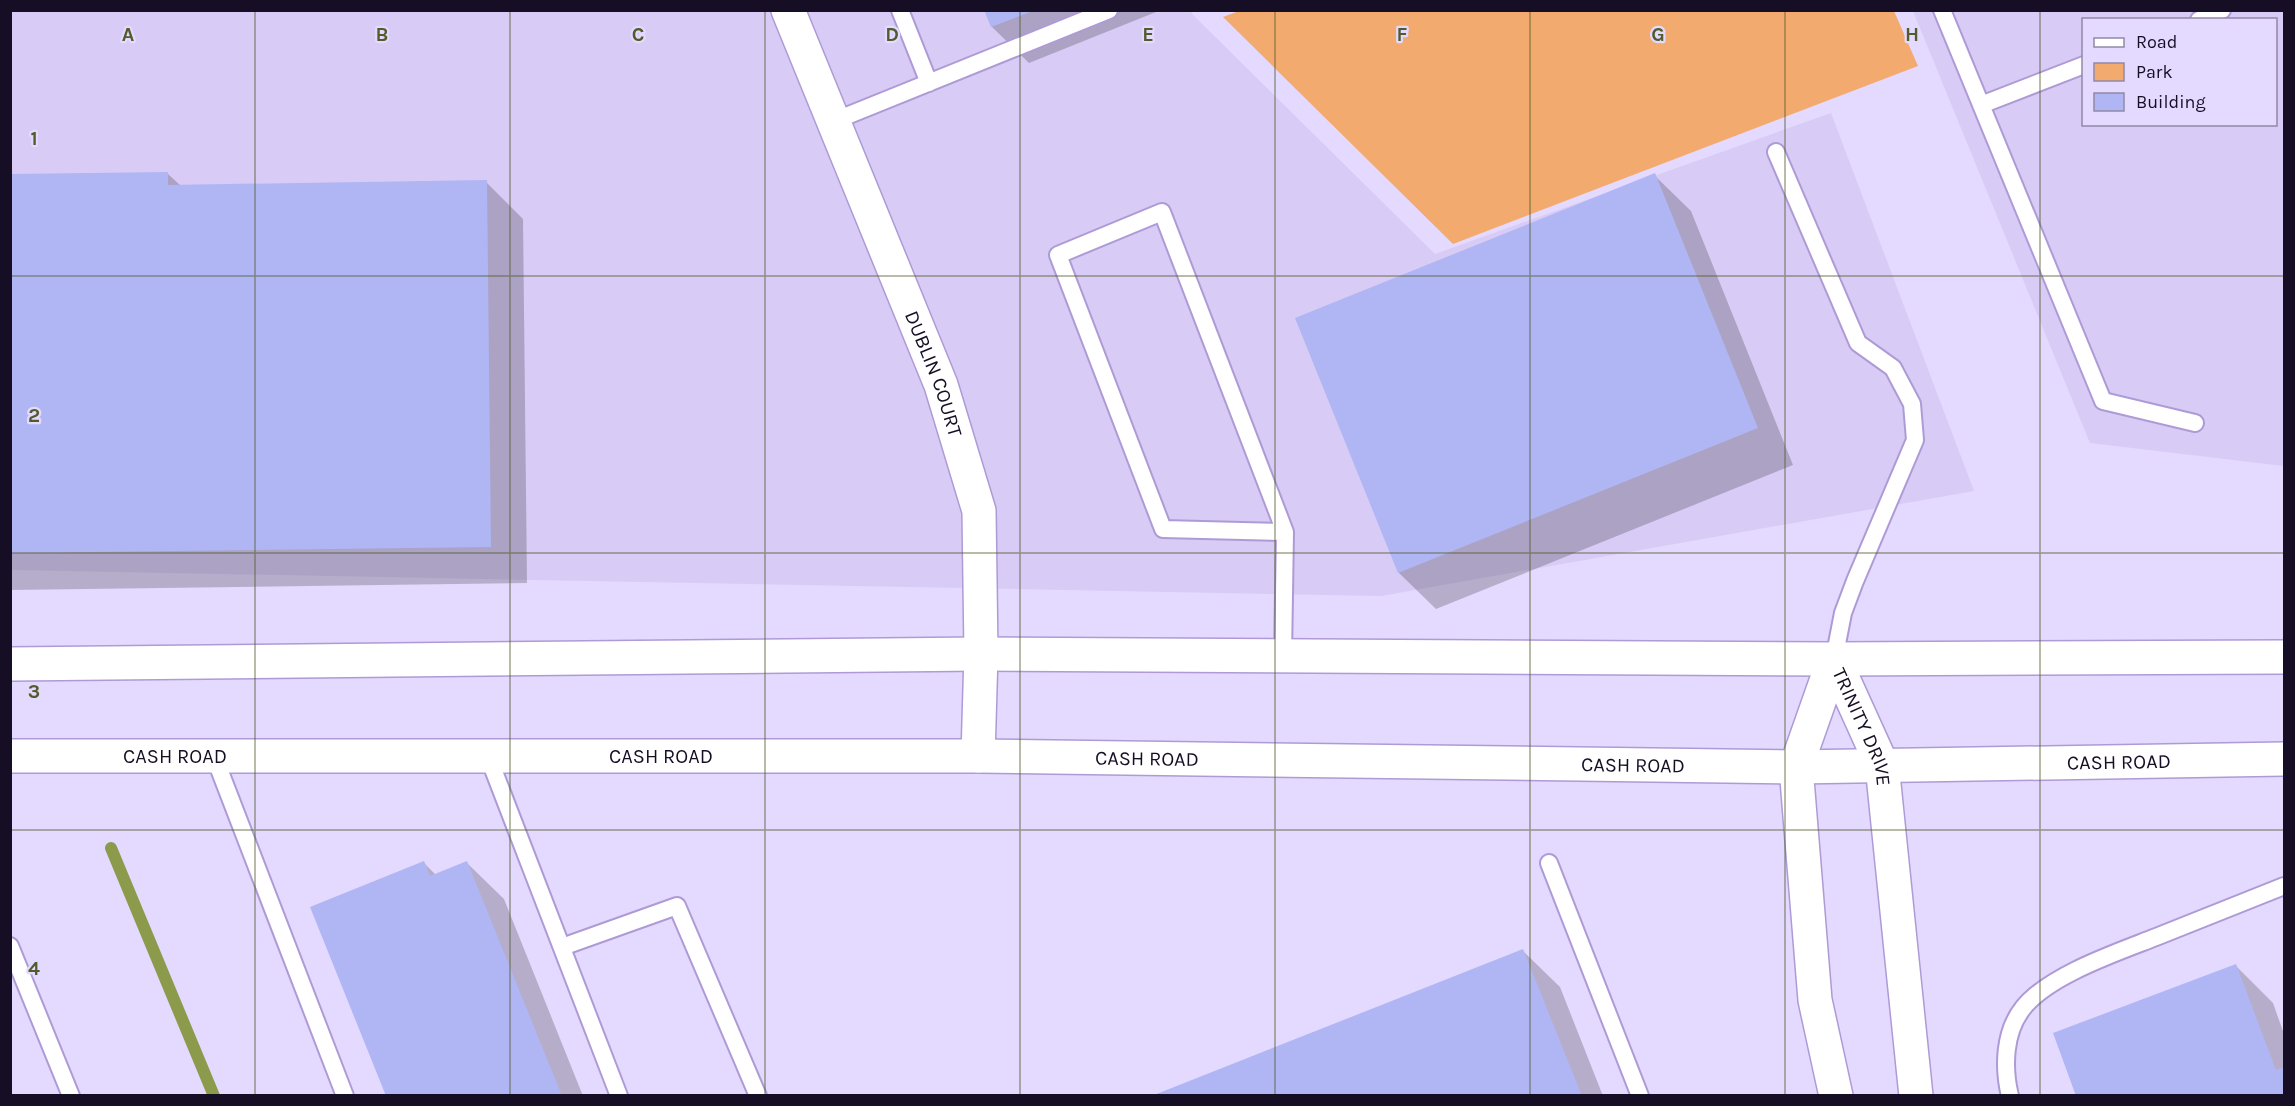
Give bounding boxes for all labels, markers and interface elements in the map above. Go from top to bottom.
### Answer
legend [2082,18,2277,126]
text: A [122,23,135,46]
text: B [376,23,388,46]
text: C [632,23,644,46]
text: D [885,23,899,46]
text: E [1142,23,1154,46]
text: F [1397,23,1408,46]
text: G [1651,23,1665,46]
text: H [1905,23,1919,46]
text: Road [2136,31,2177,53]
text: Park [2136,61,2173,83]
text: Building [2136,91,2206,113]
text: 1 [30,127,38,150]
street label: DUBLIN COURT [900,307,967,439]
text: 2 [28,404,40,427]
street label: TRINITY DRIVE [1828,664,1895,787]
text: 3 [28,680,40,703]
street label: CASH ROAD [123,745,227,768]
street label: CASH ROAD [609,745,713,768]
street label: CASH ROAD [1095,747,1199,771]
street label: CASH ROAD [2067,750,2171,775]
street label: CASH ROAD [1581,753,1685,778]
text: 4 [28,957,40,980]

